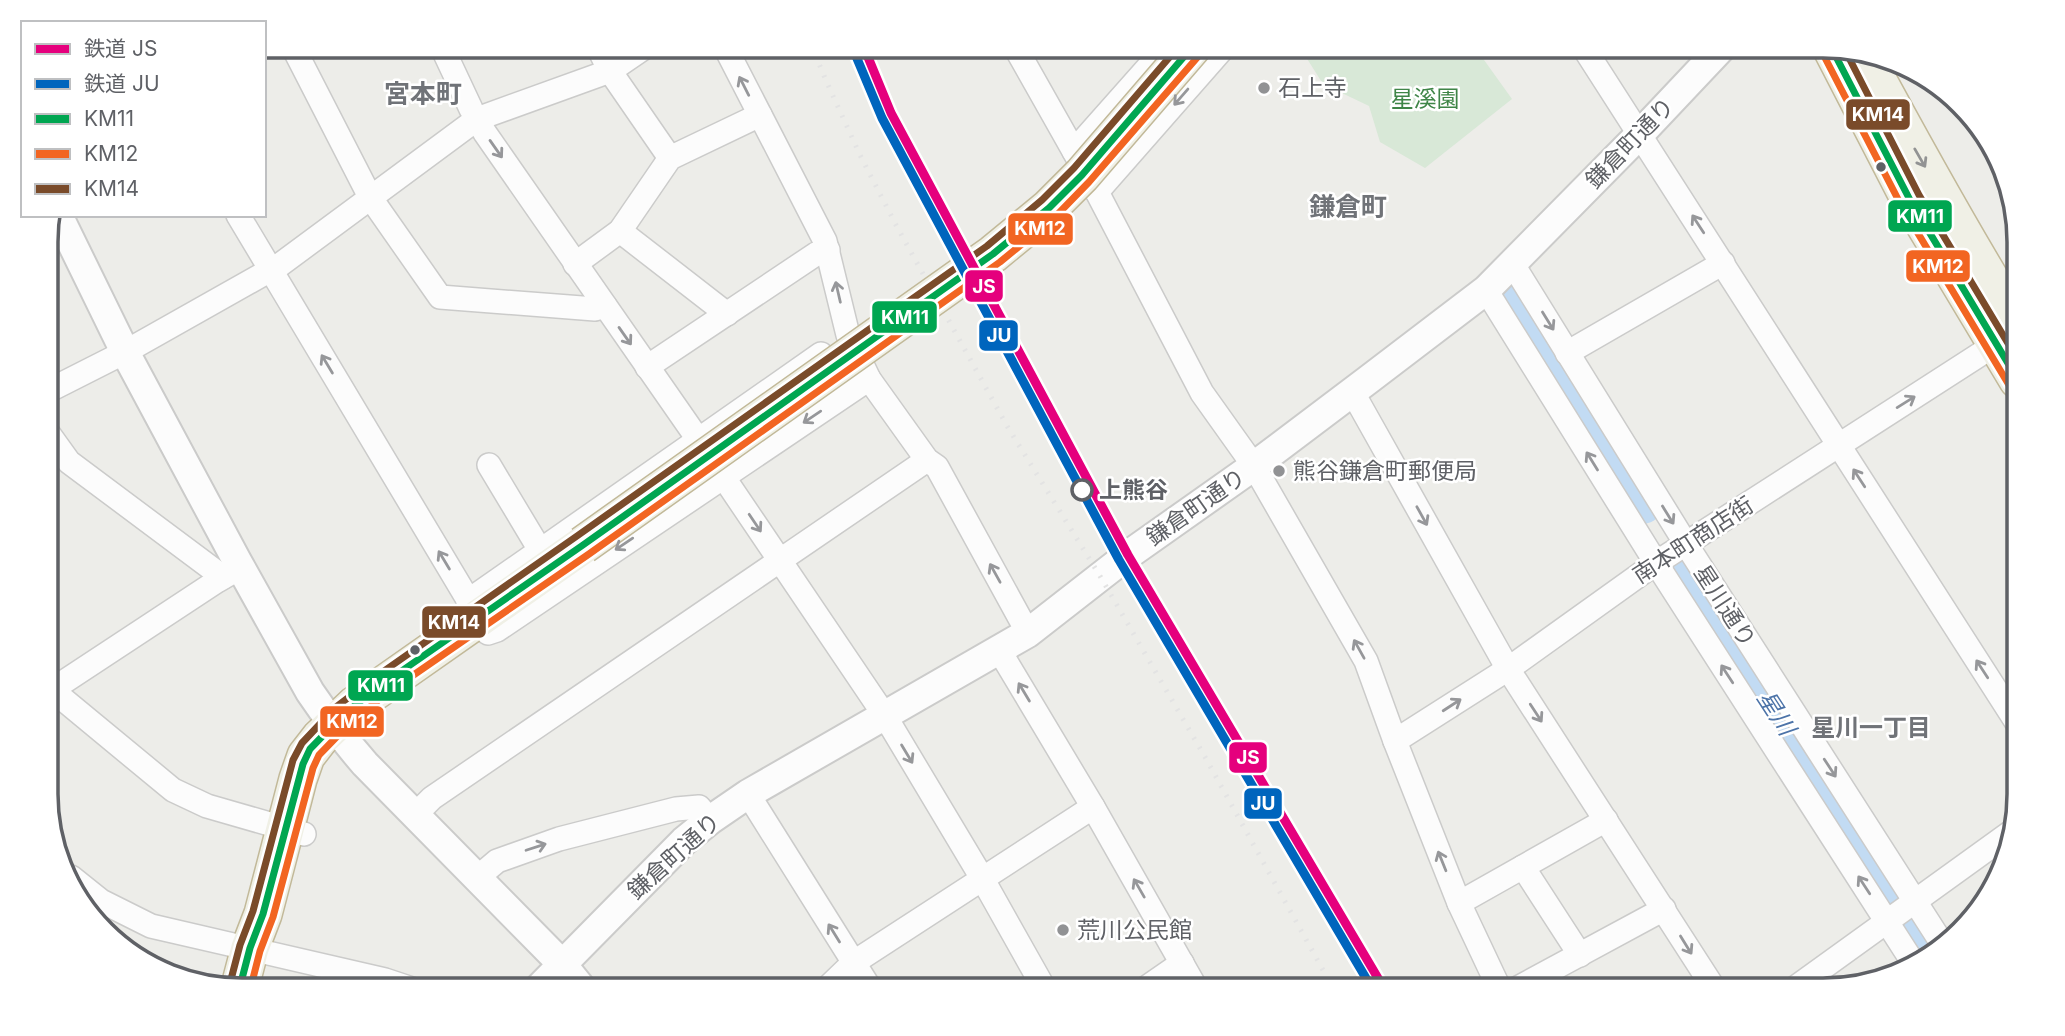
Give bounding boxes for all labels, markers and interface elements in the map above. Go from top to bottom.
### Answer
legend [21,21,266,217]
text: 鉄道 JS [84,36,157,61]
text: 鉄道 JU [84,71,160,96]
place label: 石上寺 [1278,74,1347,102]
one-way arrow [737,76,751,97]
district label: 宮本町 [384,78,462,109]
marker: 石上寺 [1256,80,1272,96]
park label: 星溪園 [1391,85,1460,113]
one-way arrow [1173,88,1189,106]
street label: 鎌倉町通り [1580,92,1680,194]
line badge: KM14 [1845,98,1911,131]
text: KM14 [1852,103,1904,126]
text: KM11 [84,106,134,131]
one-way arrow [489,139,503,158]
text: KM12 [84,141,138,166]
one-way arrow [1913,147,1927,167]
unlabelled marker [1874,160,1888,174]
text: KM14 [84,176,139,201]
district label: 鎌倉町 [1309,191,1387,222]
line badge: KM11 [1887,199,1953,233]
text: KM11 [1896,205,1944,228]
line badge: KM12 [1007,212,1074,246]
one-way arrow [1690,214,1704,234]
text: KM12 [1014,217,1066,240]
line badge: KM12 [1905,249,1971,283]
text: KM12 [1912,255,1964,278]
line badge: JS [964,269,1004,303]
text: JS [972,275,996,298]
one-way arrow [830,281,844,304]
line badge: KM11 [871,300,938,334]
text: KM11 [881,306,929,329]
one-way arrow [1541,311,1555,331]
line badge: JU [978,319,1019,352]
text: JU [986,324,1012,347]
one-way arrow [618,326,632,345]
one-way arrow [320,355,334,375]
one-way arrow [1896,394,1916,408]
one-way arrow [803,410,823,424]
one-way arrow [1585,452,1600,471]
place label: 熊谷鎌倉町郵便局 [1293,457,1477,485]
street label: 鎌倉町通り [1141,463,1251,551]
marker: 熊谷鎌倉町郵便局 [1271,463,1287,479]
one-way arrow [1851,469,1866,488]
place label: 上熊谷 [1099,476,1168,504]
marker: 上熊谷 [1071,479,1093,501]
street label: 南本町商店街 [1628,491,1758,589]
one-way arrow [1661,504,1675,524]
one-way arrow [1416,505,1429,526]
one-way arrow [748,513,762,532]
one-way arrow [615,537,634,551]
one-way arrow [436,550,450,570]
street label: 星川通り [1688,560,1762,652]
one-way arrow [988,563,1002,583]
line badge: KM14 [421,605,487,639]
text: KM14 [428,611,480,634]
one-way arrow [1352,639,1365,660]
unlabelled marker [408,643,422,657]
one-way arrow [1975,660,1990,679]
one-way arrow [1720,664,1734,684]
line badge: KM11 [347,669,414,702]
text: KM11 [357,674,405,697]
one-way arrow [1017,683,1031,703]
water label: 星川 [1751,685,1803,743]
one-way arrow [1442,697,1461,712]
one-way arrow [1530,702,1544,722]
line badge: KM12 [319,705,385,738]
text: KM12 [326,710,378,733]
district label: 星川一丁目 [1811,713,1931,742]
line badge: JS [1228,741,1268,774]
one-way arrow [901,743,915,763]
text: JS [1236,746,1260,769]
one-way arrow [1823,758,1837,778]
line badge: JU [1243,787,1283,820]
text: JU [1250,792,1276,815]
street label: 鎌倉町通り [622,807,726,905]
one-way arrow [525,840,547,852]
one-way arrow [1434,851,1447,872]
one-way arrow [1857,876,1871,896]
one-way arrow [1132,879,1146,899]
place label: 荒川公民館 [1077,916,1192,944]
marker: 荒川公民館 [1055,922,1071,938]
one-way arrow [827,923,841,943]
one-way arrow [1679,935,1694,954]

